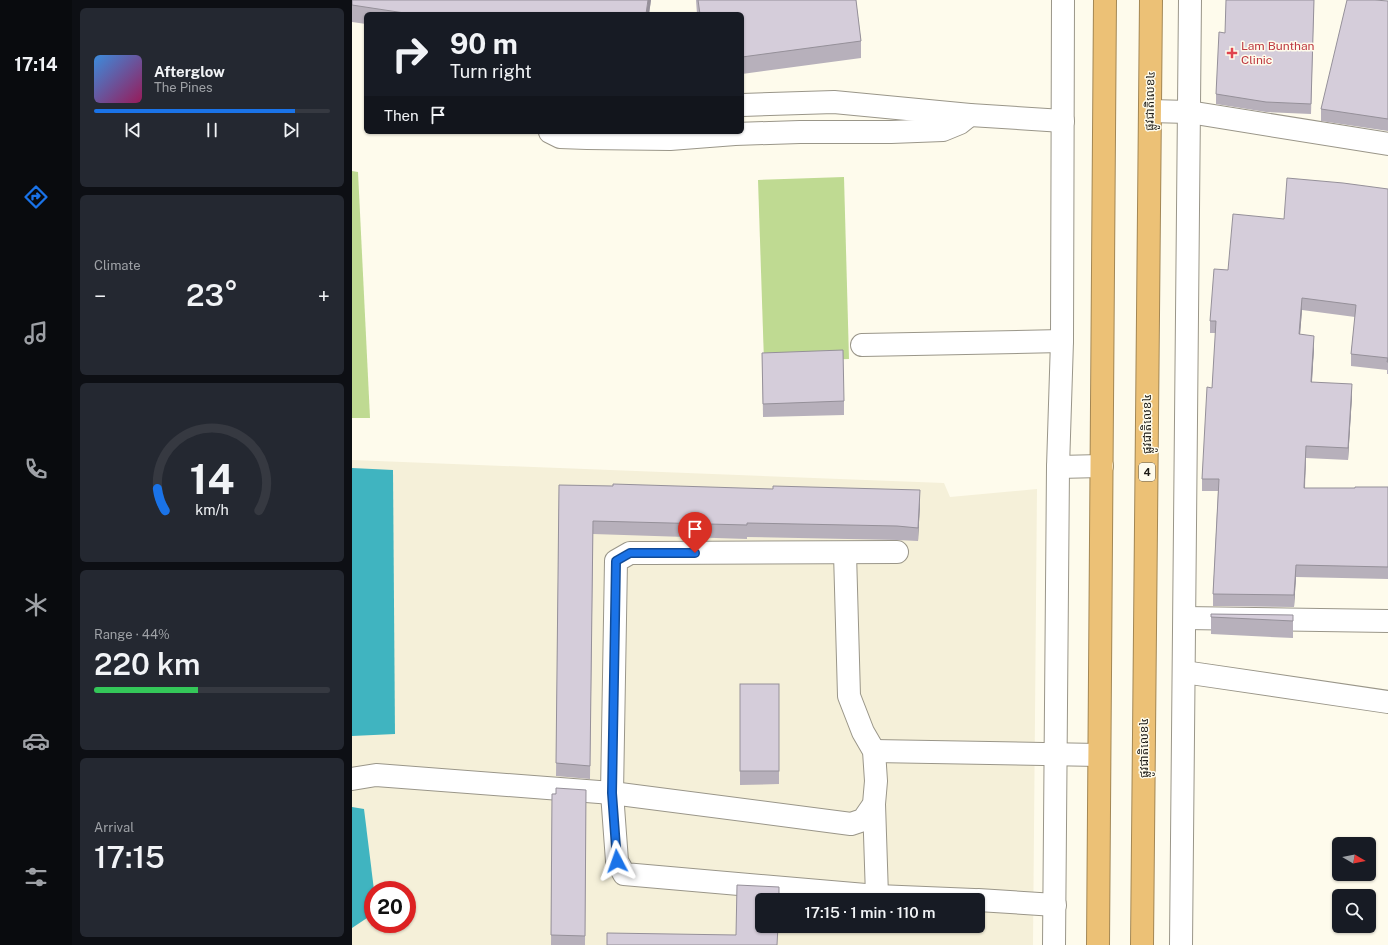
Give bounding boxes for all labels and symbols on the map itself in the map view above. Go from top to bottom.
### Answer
place label: Lam Bunthan Clinic [1241,39,1315,67]
marker: Lam Bunthan Clinic [1226,47,1238,59]
street label: ផ្លូវជាតិលេខ៤ [1142,71,1161,131]
street label: ផ្លូវជាតិលេខ៤ [1140,394,1158,454]
road number: 4 [1139,463,1155,481]
pin [678,512,712,553]
street label: ផ្លូវជាតិលេខ៤ [1137,718,1155,778]
north arrow [1332,837,1376,881]
position arrow [596,840,638,882]
speed limit sign: 20 [364,881,416,933]

